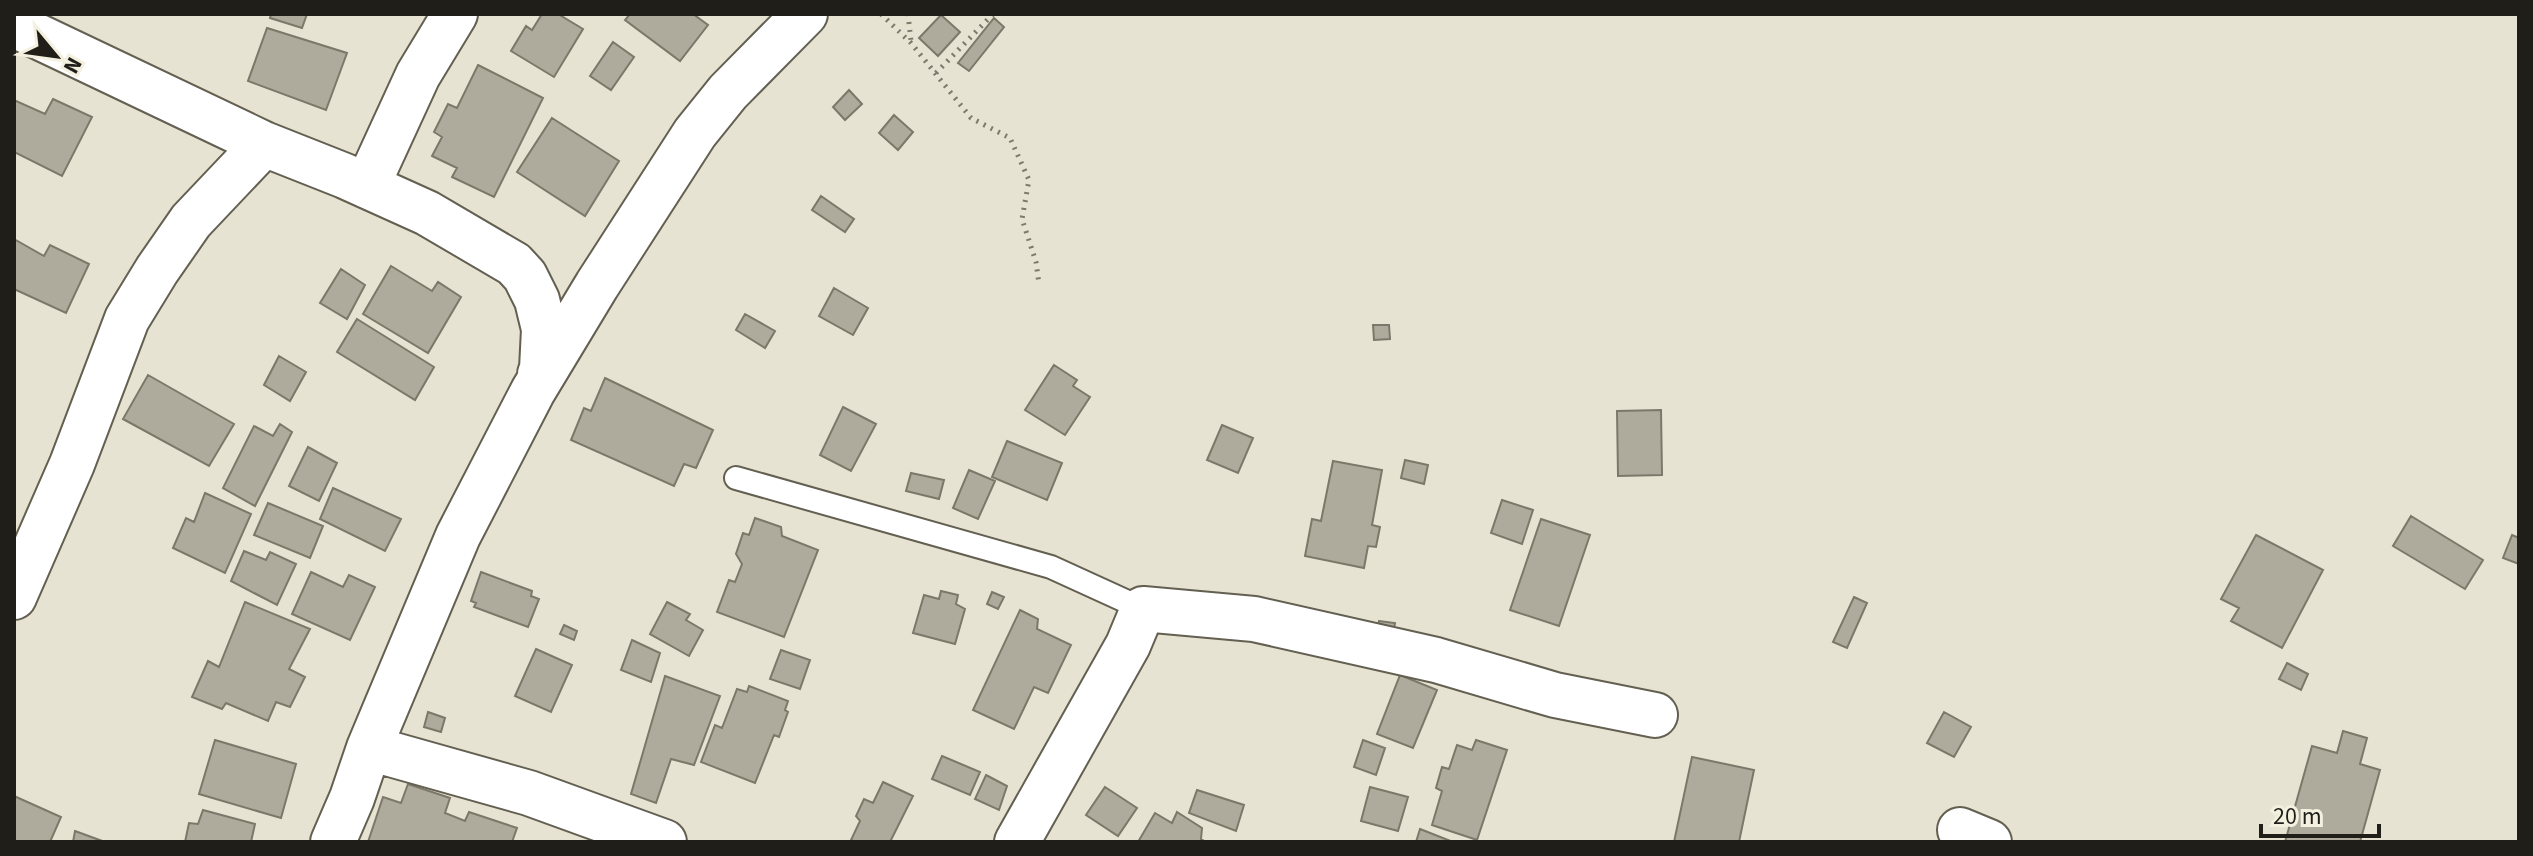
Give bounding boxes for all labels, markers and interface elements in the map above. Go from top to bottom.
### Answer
north arrow [16,16,96,96]
text: N [55,51,90,79]
scale bar [2261,788,2379,838]
text: 20 m [2273,799,2322,834]

